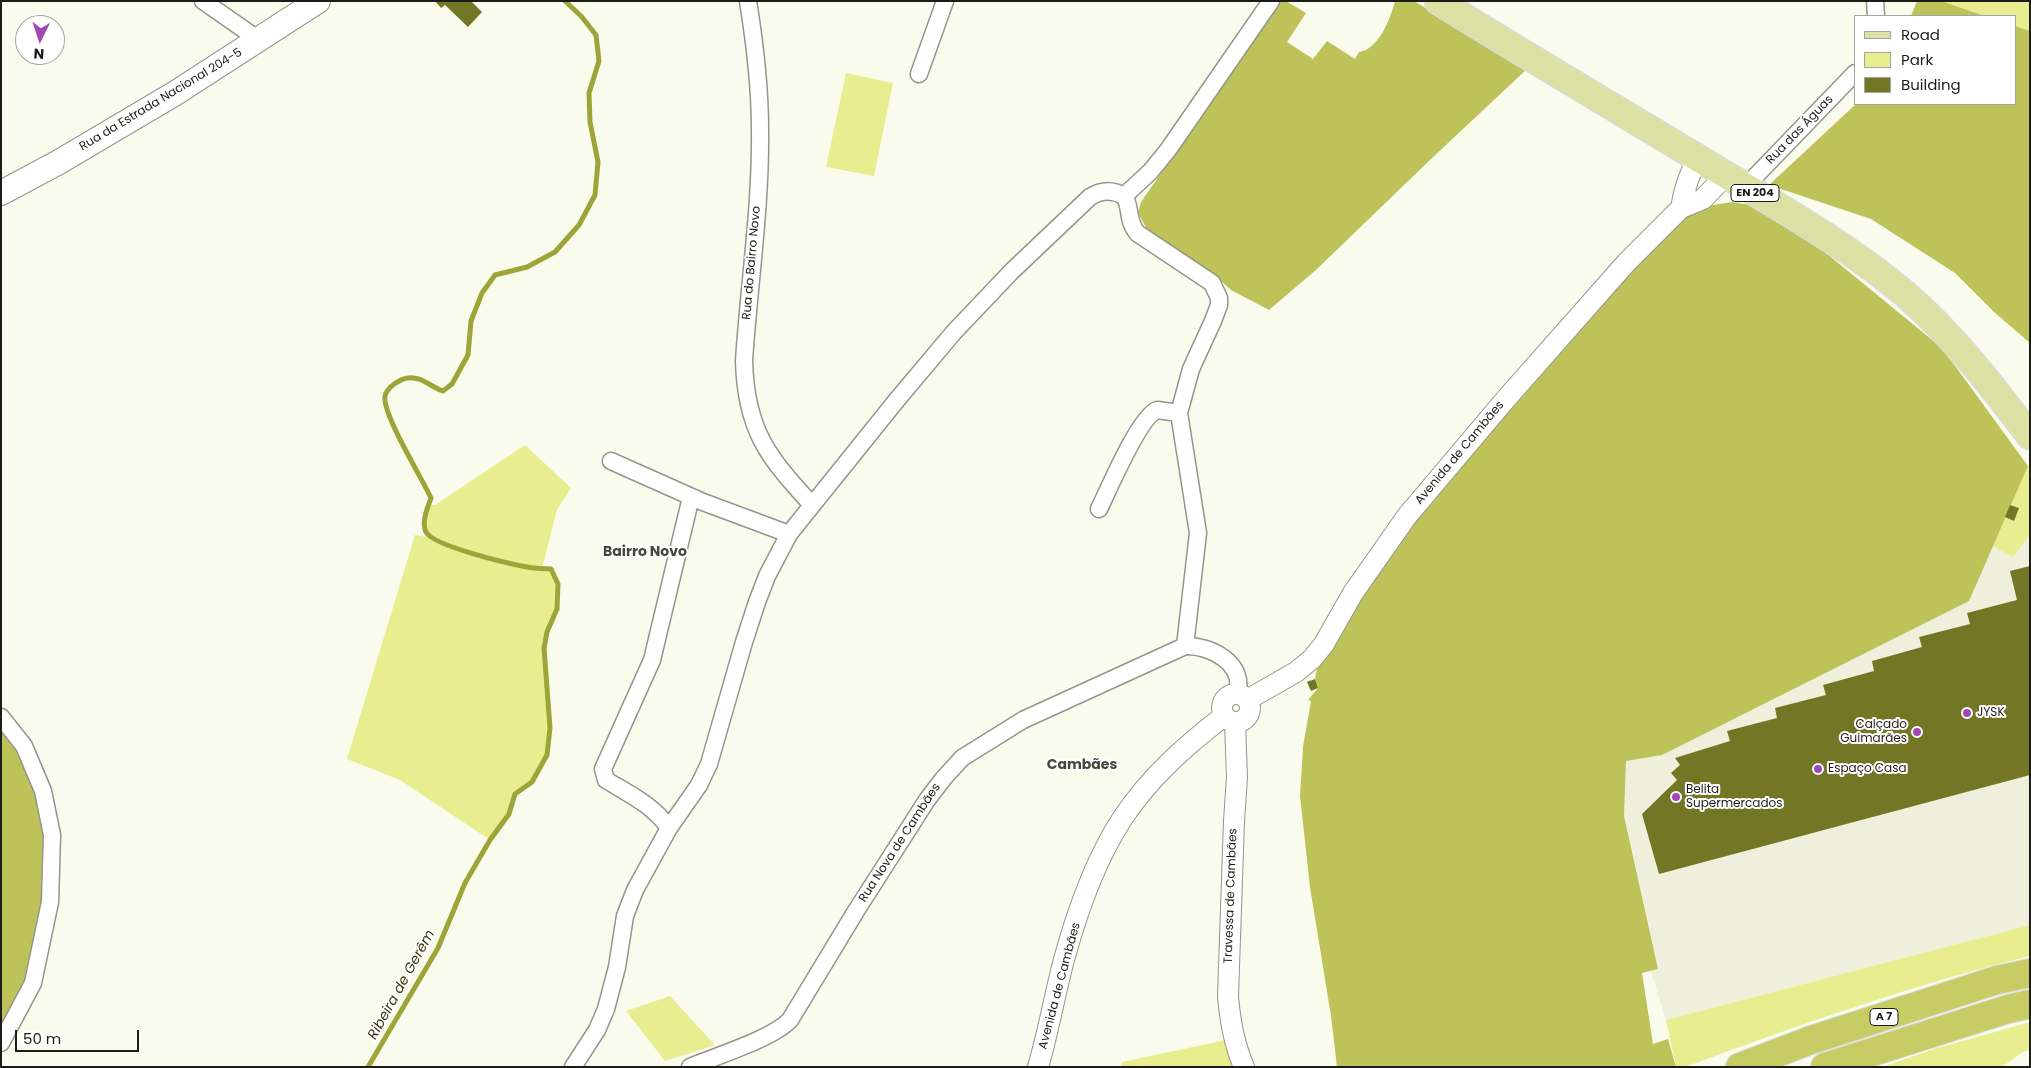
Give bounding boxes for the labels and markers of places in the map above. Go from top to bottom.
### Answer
place label: JYSK [1977,706,2005,720]
marker: JYSK [1961,707,1973,719]
place label: Calçado Guimarães [1840,718,1907,746]
marker: Calçado Guimarães [1911,726,1923,738]
place label: Espaço Casa [1828,762,1907,776]
marker: Espaço Casa [1812,763,1824,775]
place label: Belita Supermercados [1686,783,1782,811]
marker: Belita Supermercados [1670,791,1682,803]

